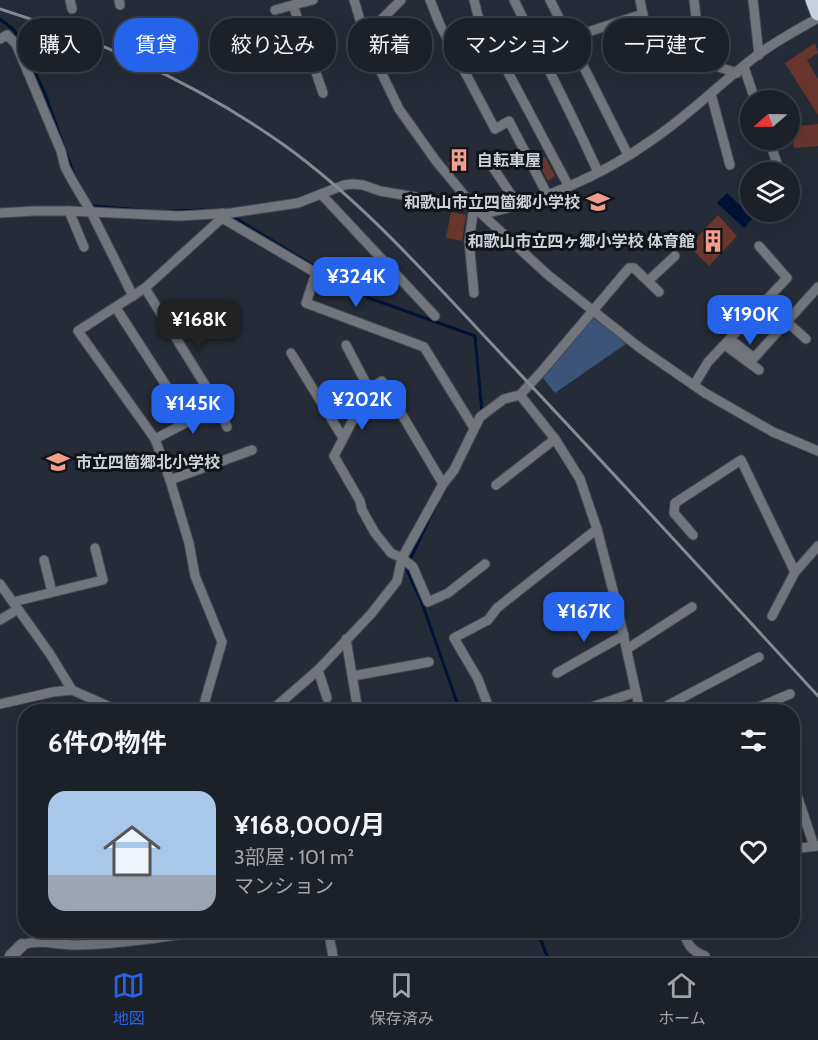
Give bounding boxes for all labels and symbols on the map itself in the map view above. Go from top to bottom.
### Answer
north arrow [740,90,800,150]
building icon: 自転車屋 [446,147,472,173]
place label: 自転車屋 [477,151,541,170]
school or university icon: 和歌山市立四箇郷小学校 [585,189,611,215]
place label: 和歌山市立四箇郷小学校 [404,193,580,212]
building icon: 和歌山市立四ヶ郷小学校 体育館 [700,228,726,254]
place label: 和歌山市立四ヶ郷小学校 体育館 [467,232,695,251]
pin: ¥324K [314,257,398,308]
pin: ¥190K [708,295,792,346]
pin: ¥168K [157,300,241,351]
pin: ¥202K [320,380,404,431]
pin: ¥145K [151,384,235,435]
school or university icon: 市立四箇郷北小学校 [45,449,71,475]
place label: 市立四箇郷北小学校 [76,453,220,472]
pin: ¥167K [542,592,626,643]

